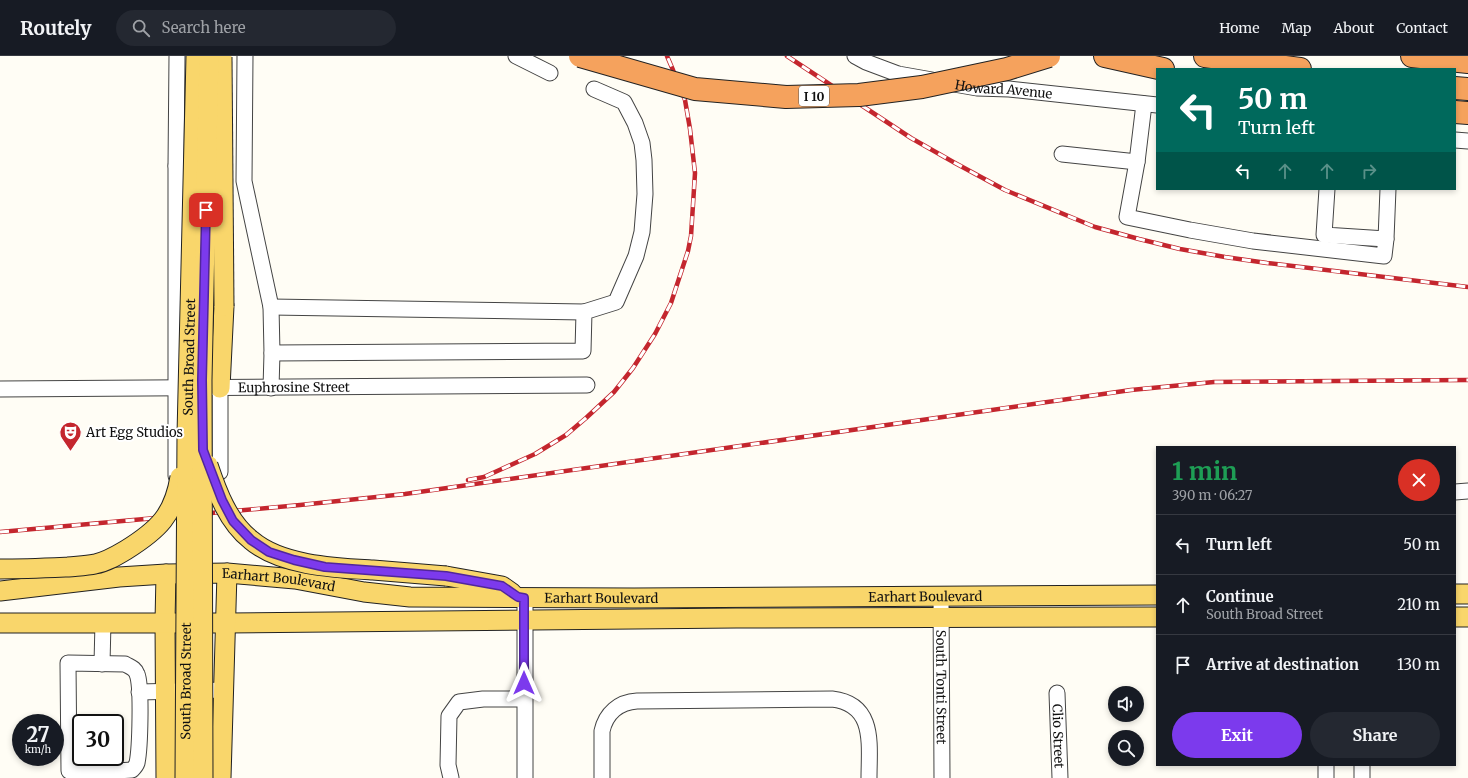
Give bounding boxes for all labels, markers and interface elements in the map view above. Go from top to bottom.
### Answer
search box [116,10,396,46]
text: Routely [20,16,92,40]
icon: search [130,17,152,39]
text: Search here [162,18,246,37]
text: Home [1219,19,1260,37]
text: Map [1282,19,1311,37]
text: About [1333,19,1374,37]
text: Contact [1396,19,1448,37]
street label: Howard Avenue [954,76,1053,102]
text: 50 m [1238,81,1307,117]
icon: left [1172,84,1224,136]
road number: I 10 [799,86,829,106]
text: Turn left [1238,116,1315,139]
icon: left [1232,160,1254,182]
icon: ahead [1274,160,1296,182]
icon: ahead [1316,160,1338,182]
icon: right [1358,160,1380,182]
pin [189,193,223,227]
icon: arrive [195,199,217,221]
street label: South Broad Street [179,298,199,416]
street label: Euphrosine Street [238,378,350,396]
theatre icon: Art Egg Studios [57,419,83,452]
place label: Art Egg Studios [85,424,183,441]
text: 1 min [1172,456,1237,487]
button: close [1398,459,1440,501]
text: 390 m · 06:27 [1172,487,1252,504]
icon: left [1172,534,1194,556]
text: Turn left [1206,535,1272,554]
text: 50 m [1403,535,1440,554]
street label: Earhart Boulevard [222,564,337,595]
text: Continue [1206,587,1274,606]
street label: Earhart Boulevard [868,588,983,605]
street label: Earhart Boulevard [544,589,659,607]
icon: ahead [1172,594,1194,616]
text: 210 m [1397,595,1440,614]
text: South Broad Street [1206,606,1323,623]
street label: South Broad Street [177,622,194,740]
street label: South Tonti Street [933,630,950,744]
icon: arrive [1172,654,1194,676]
text: Arrive at destination [1206,655,1359,674]
text: 130 m [1397,655,1440,674]
position arrow [503,662,545,704]
map controls [1108,686,1144,766]
button: sound [1108,686,1144,722]
street label: Clio Street [1049,703,1068,769]
button: Exit [1172,712,1302,758]
button: Share [1310,712,1440,758]
speed limit sign: 30 [72,714,124,766]
text: 27 [26,722,50,747]
button: search [1108,730,1144,766]
text: km/h [25,743,51,756]

